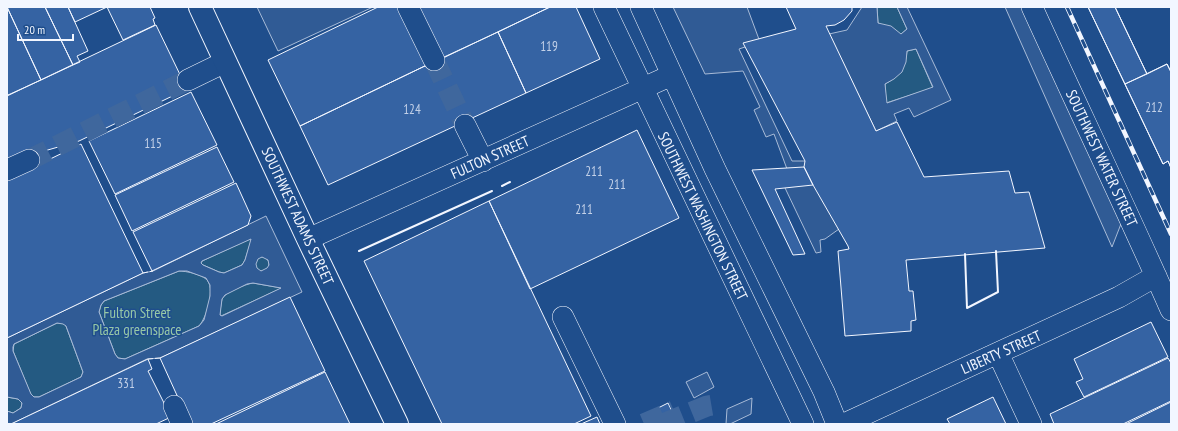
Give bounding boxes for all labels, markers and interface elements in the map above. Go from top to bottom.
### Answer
scale bar [18,16,73,42]
text: 20 m [24,22,45,37]
house number: 119 [540,38,558,55]
street label: SOUTHWEST WATER STREET [1062,87,1142,230]
house number: 212 [1145,99,1163,116]
house number: 124 [403,101,421,118]
street label: SOUTHWEST WASHINGTON STREET [654,129,752,304]
street label: FULTON STREET [448,131,533,183]
house number: 115 [144,135,162,152]
street label: SOUTHWEST ADAMS STREET [258,144,338,288]
house number: 211 [585,163,603,180]
house number: 211 [608,176,626,193]
house number: 211 [575,201,593,218]
park label: Fulton Street Plaza greenspace [92,303,182,339]
street label: LIBERTY STREET [958,326,1044,378]
house number: 331 [117,375,135,392]

